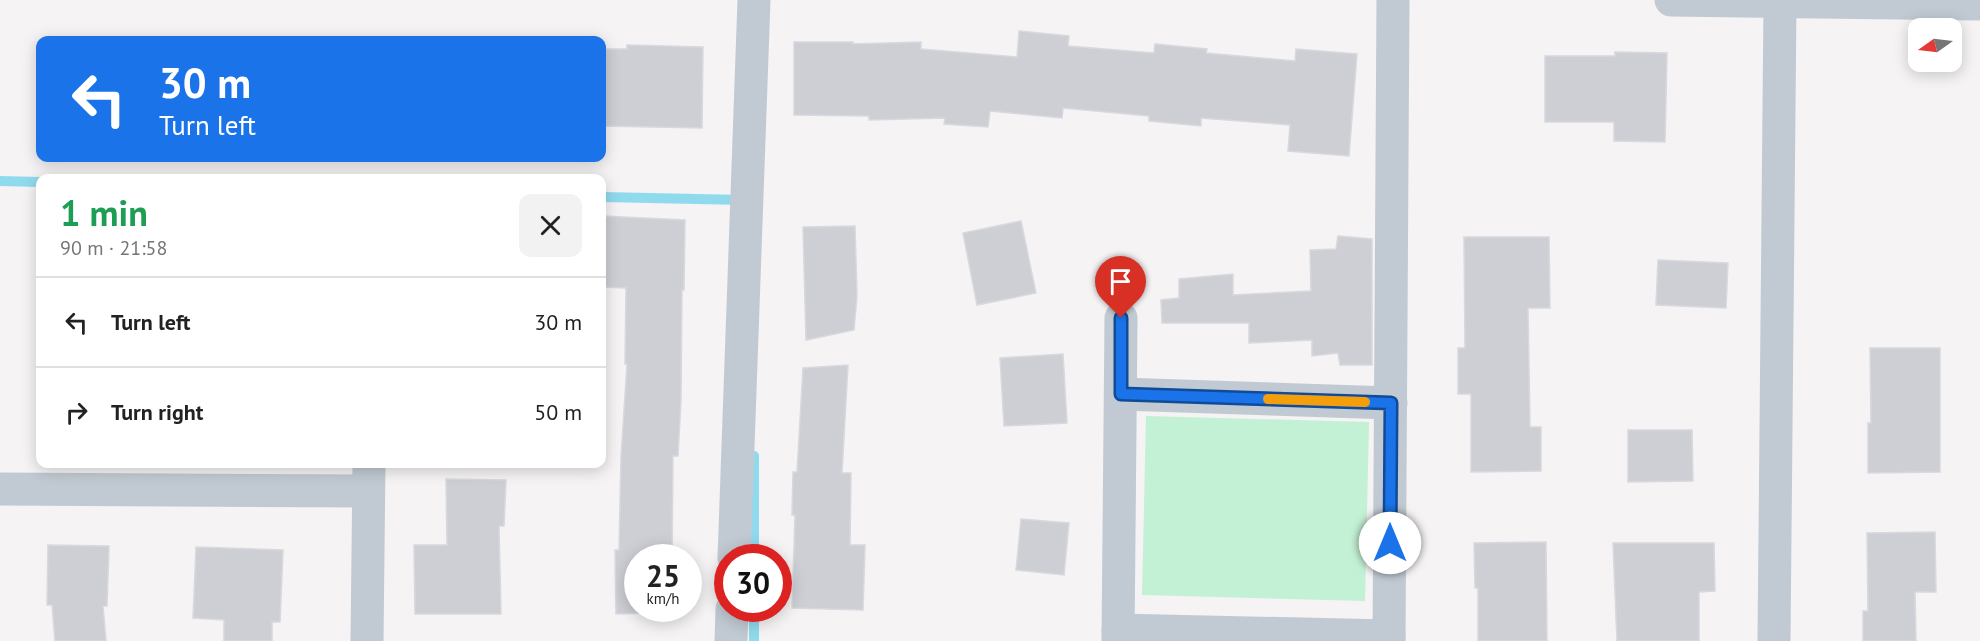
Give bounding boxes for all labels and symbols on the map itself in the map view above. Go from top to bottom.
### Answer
north arrow [1908,18,1962,72]
pin [1095,256,1146,318]
position arrow [1358,511,1422,575]
speed limit sign: 30 [714,544,792,622]

